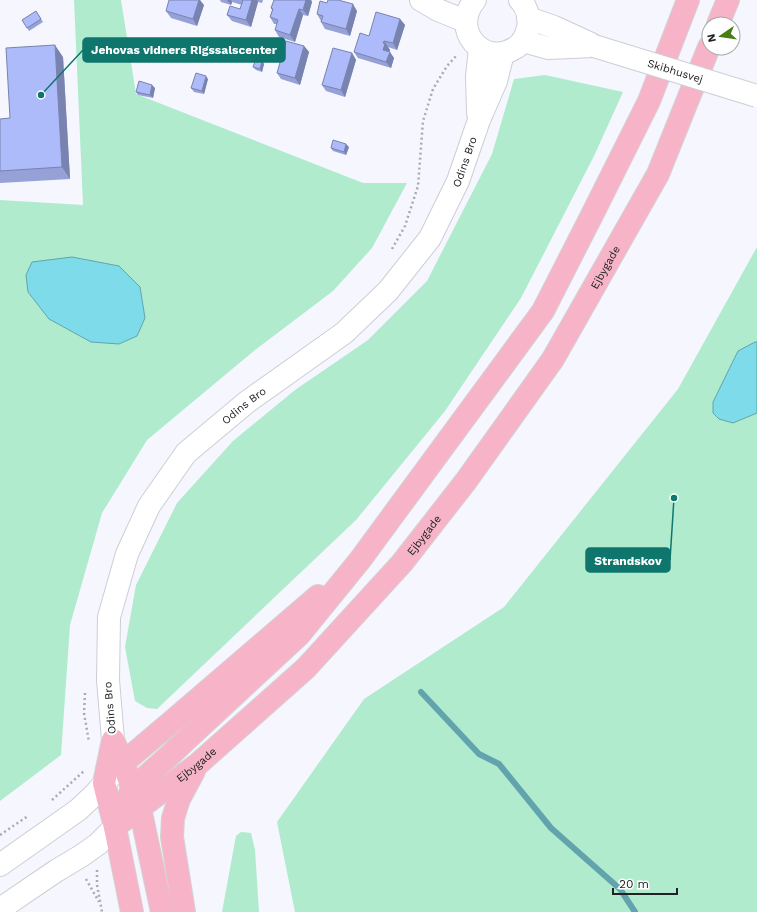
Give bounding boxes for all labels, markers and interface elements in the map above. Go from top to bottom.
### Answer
north arrow [701,16,741,56]
text: N [704,33,719,44]
callout: Jehovas vidners Rigssalscenter [83,38,285,62]
text: Jehovas vidners Rigssalscenter [91,43,278,57]
street label: Skibhusvej [646,56,705,86]
street label: Odins Bro [450,135,479,189]
street label: Ejbygade [588,243,623,291]
street label: Odins Bro [219,384,268,427]
street label: Ejbygade [404,512,444,558]
callout: Strandskov [586,548,670,572]
text: Strandskov [594,554,662,568]
street label: Odins Bro [101,681,119,735]
street label: Ejbygade [174,744,219,785]
scale bar [613,870,677,896]
text: 20 m [619,877,649,891]

